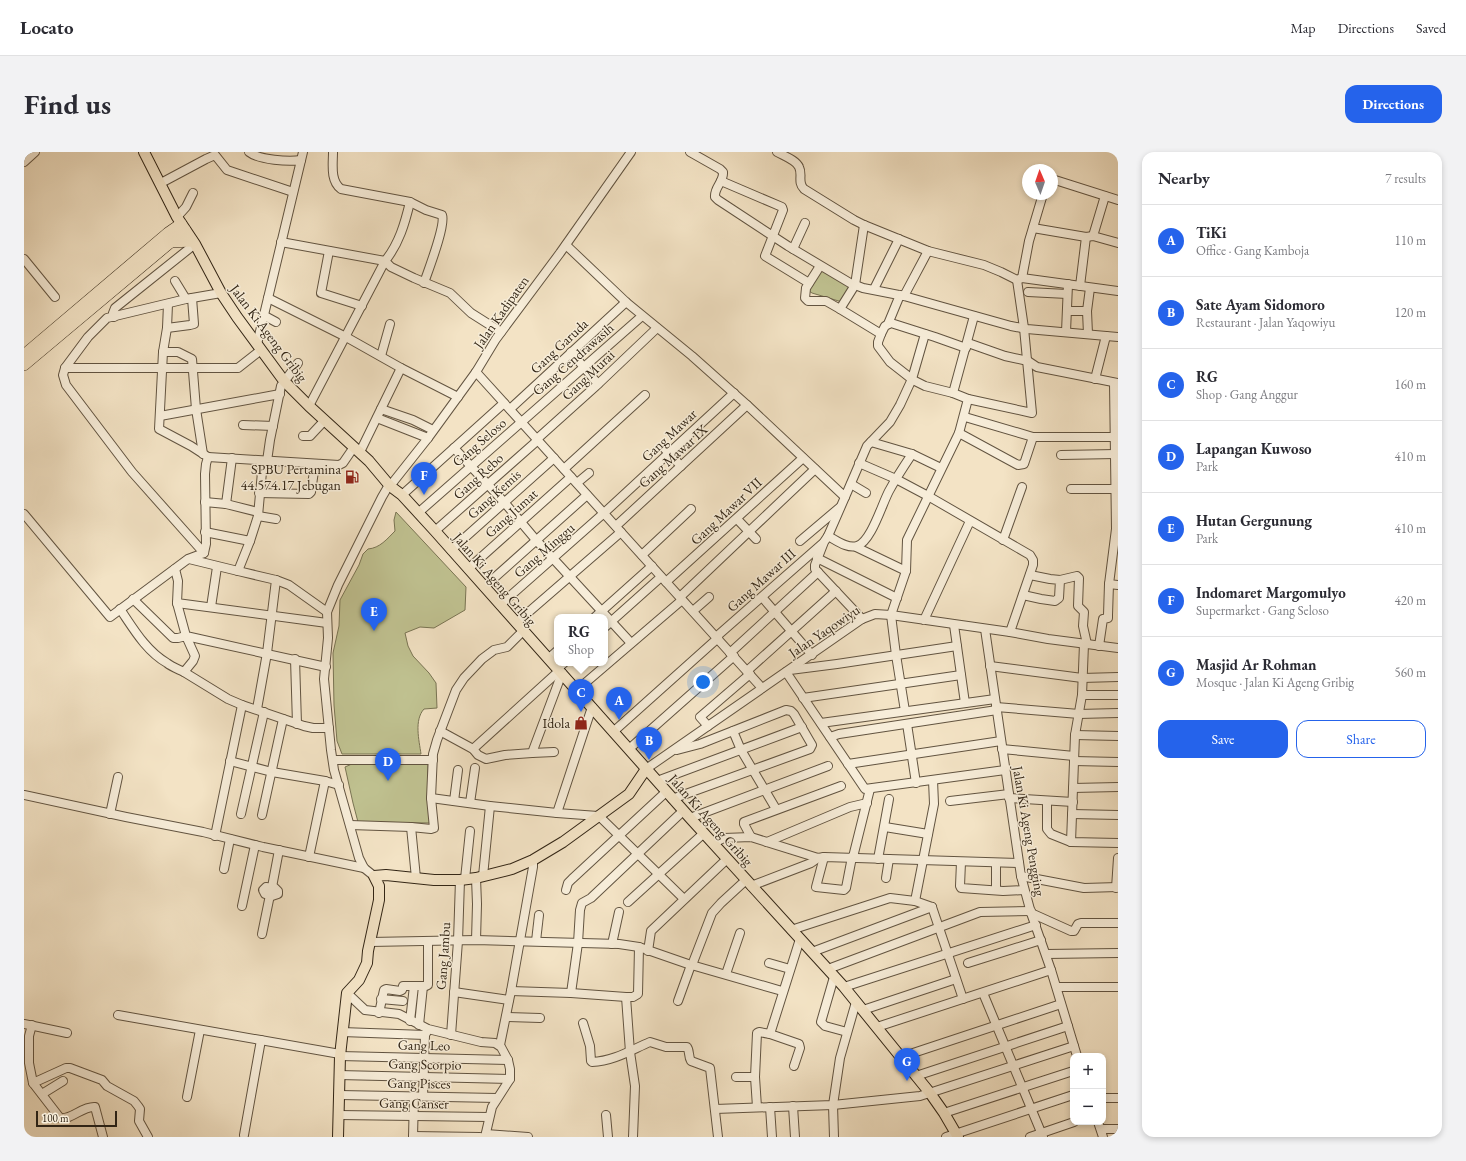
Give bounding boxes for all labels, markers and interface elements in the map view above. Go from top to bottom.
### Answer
text: Locato [20,15,74,40]
text: Map [1290,19,1316,37]
text: Directions [1338,19,1394,37]
text: Saved [1416,19,1446,37]
button: Directions [1345,85,1442,123]
text: Find us [24,86,111,122]
north arrow [1022,164,1058,200]
text: Nearby [1158,167,1210,189]
text: 7 results [1385,170,1426,187]
text: TiKi [1196,223,1226,242]
text: A [1166,232,1176,249]
text: 110 m [1395,232,1426,249]
text: Office · Gang Kamboja [1196,242,1309,259]
street label: Jalan Kadipaten [469,272,533,353]
street label: Jalan Ki Ageng Gribig [226,280,312,386]
text: Sate Ayam Sidomoro [1196,295,1325,314]
text: B [1167,304,1175,321]
text: 120 m [1395,304,1426,321]
street label: Gang Garuda [526,314,592,377]
text: Restaurant · Jalan Yaqowiyu [1196,314,1335,331]
street label: Gang Cendrawasih [529,319,617,399]
street label: Gang Murai [558,346,619,404]
text: RG [1196,367,1218,386]
text: C [1166,376,1176,393]
text: 160 m [1395,376,1426,393]
text: Shop · Gang Anggur [1196,386,1298,403]
street label: Gang Mawar [637,405,701,465]
street label: Gang Seloso [448,414,510,470]
street label: Gang Mawar IX [635,420,711,492]
text: Lapangan Kuwoso [1196,439,1312,458]
text: D [1166,448,1176,465]
text: 410 m [1395,448,1426,465]
street label: Gang Rebo [449,449,507,503]
text: Park [1196,458,1218,475]
place label: SPBU Pertamina 44.574.17 Jebugan [241,460,342,494]
pin: F [411,462,437,495]
street label: Gang Kemis [463,465,525,523]
fuel station icon: SPBU Pertamina 44.574.17 Jebugan [344,469,360,485]
street label: Gang Mawar VII [687,473,766,549]
street label: Gang Jumat [481,484,542,541]
text: Hutan Gergunung [1196,511,1312,530]
street label: Gang Minggu [510,518,579,581]
text: E [1167,520,1175,537]
text: 410 m [1395,520,1426,537]
street label: Jalan Ki Ageng Gribig [449,528,541,630]
text: Park [1196,530,1218,547]
street label: Gang Mawar III [723,544,799,616]
text: Indomaret Margomulyo [1196,583,1346,602]
text: F [1167,592,1175,609]
text: 420 m [1395,592,1426,609]
pin: E [361,598,387,631]
street label: Jalan Yaqowiyu [784,600,864,662]
text: Supermarket · Gang Seloso [1196,602,1329,619]
popup [554,614,608,666]
text: RG [568,622,590,641]
text: Shop [568,641,594,658]
text: Masjid Ar Rohman [1196,655,1317,674]
text: G [1166,664,1176,681]
text: 560 m [1395,664,1426,681]
your location [693,672,713,692]
text: Mosque · Jalan Ki Ageng Gribig [1196,674,1354,691]
pin: C [568,679,594,712]
pin: A [606,687,632,720]
place label: Idola [542,714,570,732]
shop icon: Idola [573,715,589,731]
button: Save [1158,720,1288,758]
button: Share [1296,720,1426,758]
pin: B [636,727,662,760]
pin: D [375,748,401,781]
street label: Jalan Ki Ageng Pengging [1009,764,1049,898]
street label: Jalan Ki Ageng Gribig [664,769,758,870]
street label: Gang Jambu [432,921,454,990]
street label: Gang Leo [398,1036,450,1054]
pin: G [894,1048,920,1081]
map controls [1070,1053,1106,1125]
button: + [1070,1053,1106,1089]
street label: Gang Scorpio [388,1054,462,1074]
street label: Gang Pisces [387,1073,451,1093]
button: − [1070,1089,1106,1125]
street label: Gang Canser [379,1093,449,1113]
scale bar [36,1109,117,1128]
text: 100 m [42,1111,69,1125]

